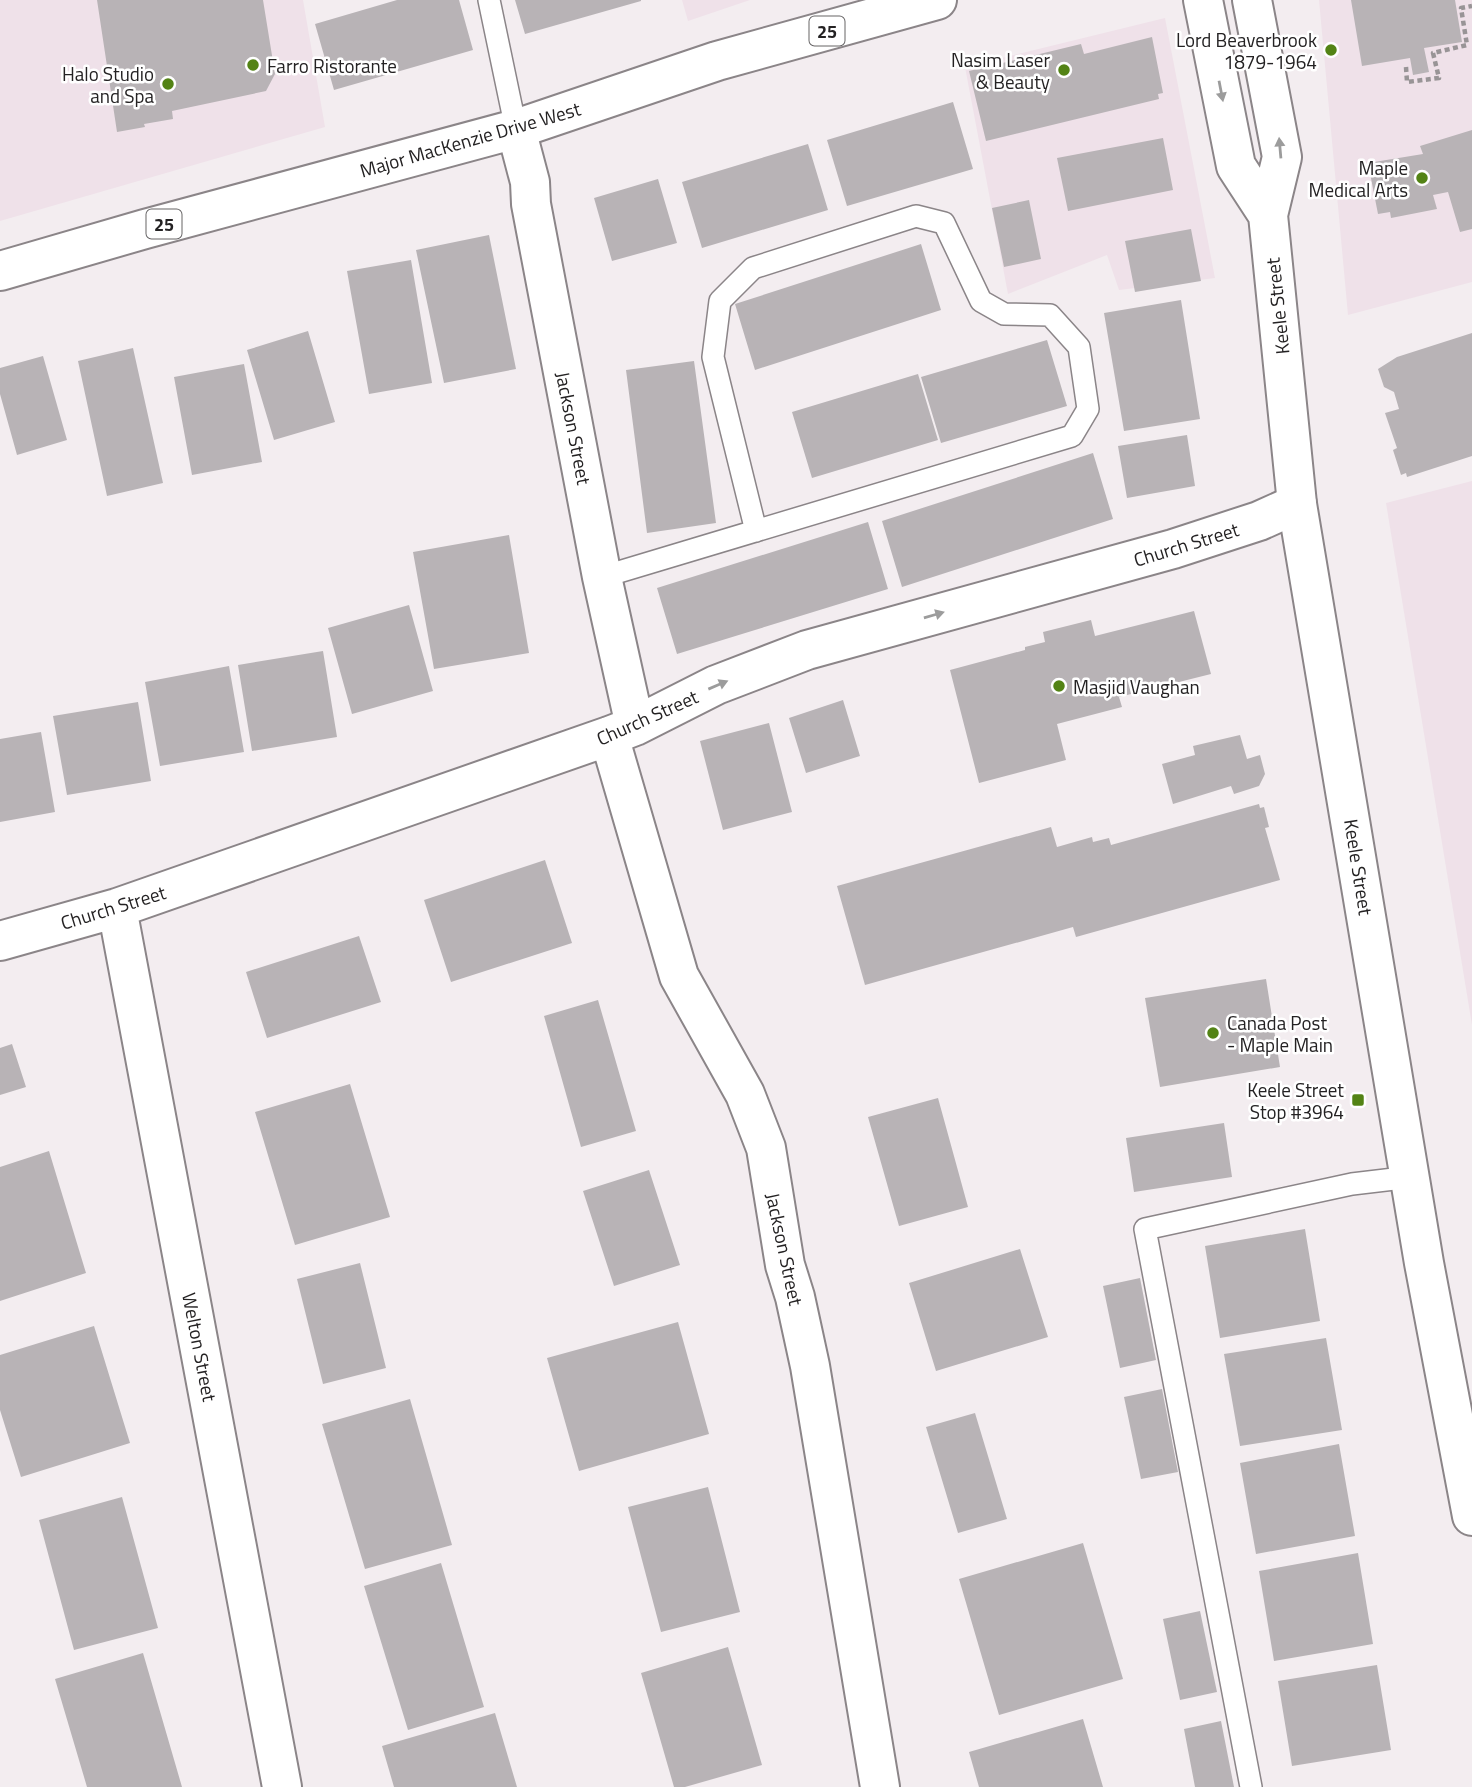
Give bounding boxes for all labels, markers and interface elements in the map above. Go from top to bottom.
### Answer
road number: 25 [810,16,844,46]
place label: Lord Beaverbrook 1879-1964 [1176,25,1317,76]
marker: Lord Beaverbrook 1879-1964 [1323,42,1339,58]
place label: Nasim Laser & Beauty [951,45,1050,96]
place label: Farro Ristorante [267,51,397,80]
marker: Farro Ristorante [245,57,261,73]
place label: Halo Studio and Spa [62,59,154,110]
marker: Nasim Laser & Beauty [1056,62,1072,78]
marker: Halo Studio and Spa [160,76,176,92]
one-way arrow [1216,80,1227,102]
street label: Major MacKenzie Drive West [356,93,584,184]
one-way arrow [1274,137,1285,159]
place label: Maple Medical Arts [1309,153,1408,204]
marker: Maple Medical Arts [1414,170,1430,186]
road number: 25 [146,210,182,238]
street label: Keele Street [1257,256,1296,356]
street label: Jackson Street [549,369,599,487]
street label: Church Street [1130,514,1243,574]
one-way arrow [924,609,945,619]
place label: Masjid Vaughan [1073,672,1200,701]
marker: Masjid Vaughan [1051,678,1067,694]
one-way arrow [708,679,728,691]
street label: Church Street [591,682,703,752]
street label: Keele Street [1337,817,1381,917]
street label: Church Street [57,877,170,937]
place label: Canada Post - Maple Main [1227,1008,1333,1059]
marker: Canada Post - Maple Main [1205,1025,1221,1041]
place label: Keele Street Stop #3964 [1247,1075,1344,1126]
marker: Keele Street Stop #3964 [1350,1092,1366,1108]
street label: Jackson Street [759,1190,811,1308]
street label: Welton Street [175,1290,225,1404]

